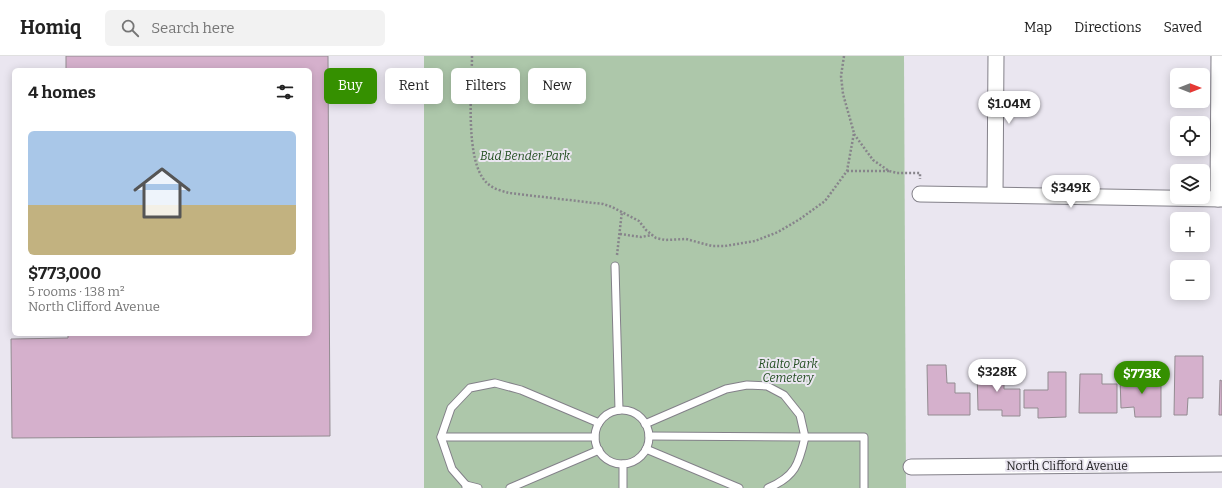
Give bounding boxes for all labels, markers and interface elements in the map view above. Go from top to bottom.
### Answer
search box [105,10,385,46]
text: Homiq [20,16,81,39]
icon: search [119,17,141,39]
text: Search here [151,19,234,37]
text: Map [1024,19,1052,36]
text: Directions [1074,19,1142,36]
text: Saved [1164,19,1202,36]
chip: Buy [324,68,377,104]
chip: Rent [385,68,443,104]
chip: Filters [451,68,520,104]
chip: New [528,68,586,104]
north arrow [1170,68,1210,108]
map controls [1170,68,1210,300]
icon: filters [274,81,296,103]
text: 4 homes [28,82,96,103]
pin: $1.04M [976,91,1042,125]
text: $1.04M [987,96,1031,111]
button: locate [1170,116,1210,156]
park label: Bud Bender Park [480,149,570,163]
icon: home [126,157,198,229]
button: layers [1170,164,1210,204]
pin: $349K [1043,175,1099,209]
text: $349K [1051,180,1091,195]
button: + [1170,212,1210,252]
button: − [1170,260,1210,300]
text: $773,000 [28,263,101,284]
text: 5 rooms · 138 m² [28,284,125,299]
text: North Clifford Avenue [28,299,160,314]
park label: Rialto Park Cemetery [758,357,818,385]
pin: $328K [969,359,1025,393]
pin: $773K [1114,361,1170,395]
text: $328K [977,364,1017,379]
text: $773K [1123,366,1161,381]
street label: North Clifford Avenue [1006,459,1128,473]

